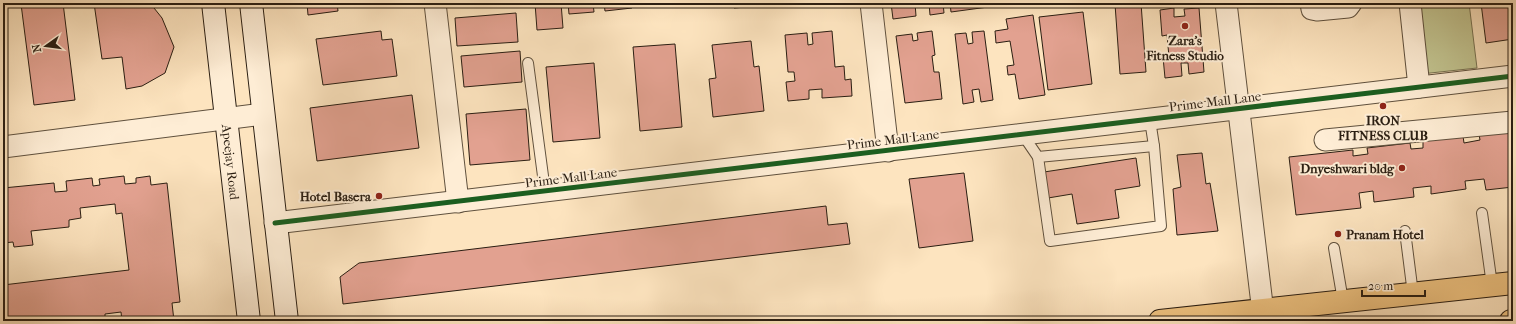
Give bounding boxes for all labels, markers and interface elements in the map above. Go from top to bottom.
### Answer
marker: Zara’s Fitness Studio [1180,21,1190,31]
north arrow [26,26,66,66]
place label: Zara’s Fitness Studio [1145,33,1224,63]
text: N [29,42,44,54]
street label: Prime Mall Lane [1168,88,1263,115]
marker: IRON FITNESS CLUB [1378,101,1388,111]
place label: IRON FITNESS CLUB [1337,113,1428,143]
street label: Apeejay Road [219,122,242,202]
street label: Prime Mall Lane [846,126,941,153]
place label: Dnyeshwari bldg [1300,161,1395,177]
marker: Dnyeshwari bldg [1397,163,1407,173]
street label: Prime Mall Lane [524,164,619,191]
place label: Hotel Basera [300,189,372,204]
marker: Hotel Basera [374,191,384,201]
place label: Pranam Hotel [1346,227,1424,242]
marker: Pranam Hotel [1333,229,1343,239]
scale bar [1362,272,1425,298]
text: 20 m [1368,279,1393,293]

